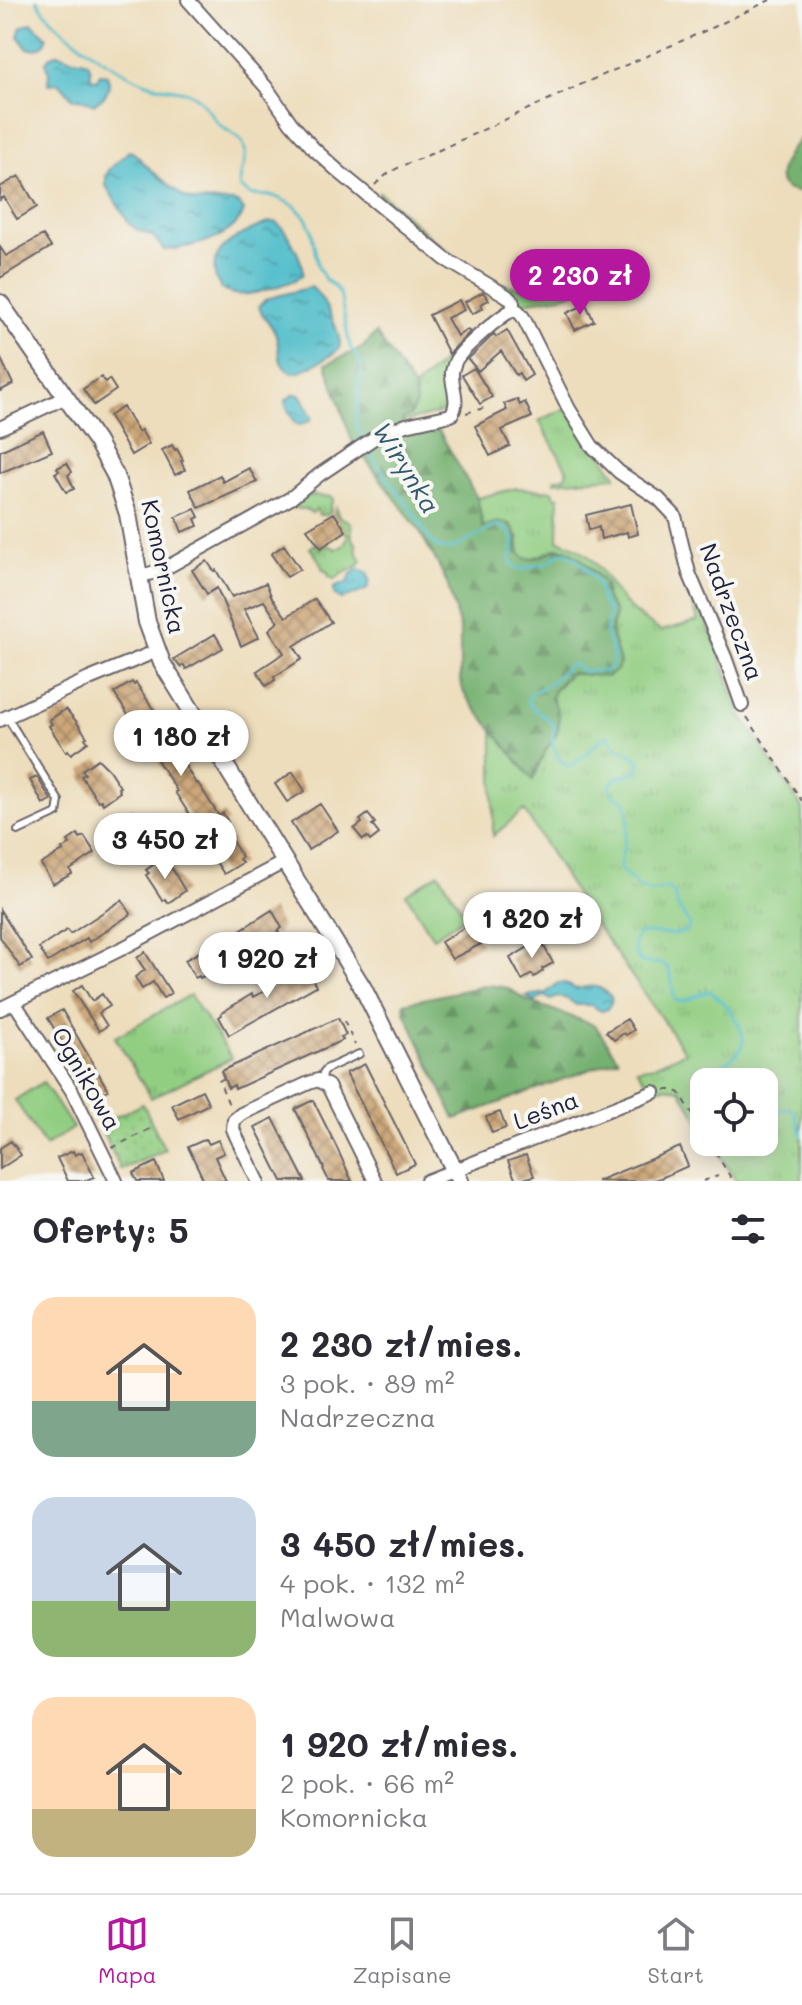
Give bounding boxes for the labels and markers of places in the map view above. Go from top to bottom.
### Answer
pin: 2 230 zł [497,249,663,317]
pin: 1 180 zł [98,710,264,778]
pin: 3 450 zł [82,813,248,881]
pin: 1 820 zł [449,892,615,960]
pin: 1 920 zł [184,932,350,1000]

